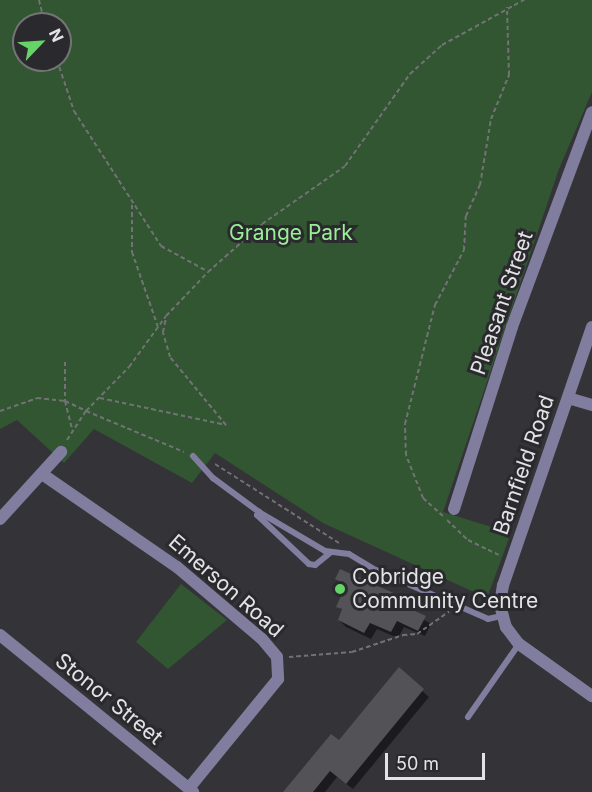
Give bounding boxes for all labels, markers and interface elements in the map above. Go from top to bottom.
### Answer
north arrow [12,12,72,72]
text: N [45,25,68,45]
park label: Grange Park [229,220,353,246]
street label: Pleasant Street [466,228,538,378]
street label: Barnfield Road [488,392,560,538]
street label: Emerson Road [163,529,289,643]
place label: Cobridge Community Centre [352,564,538,614]
marker: Cobridge Community Centre [333,582,347,596]
street label: Stonor Street [50,648,168,750]
scale bar [388,741,488,779]
text: 50 m [396,753,439,774]

